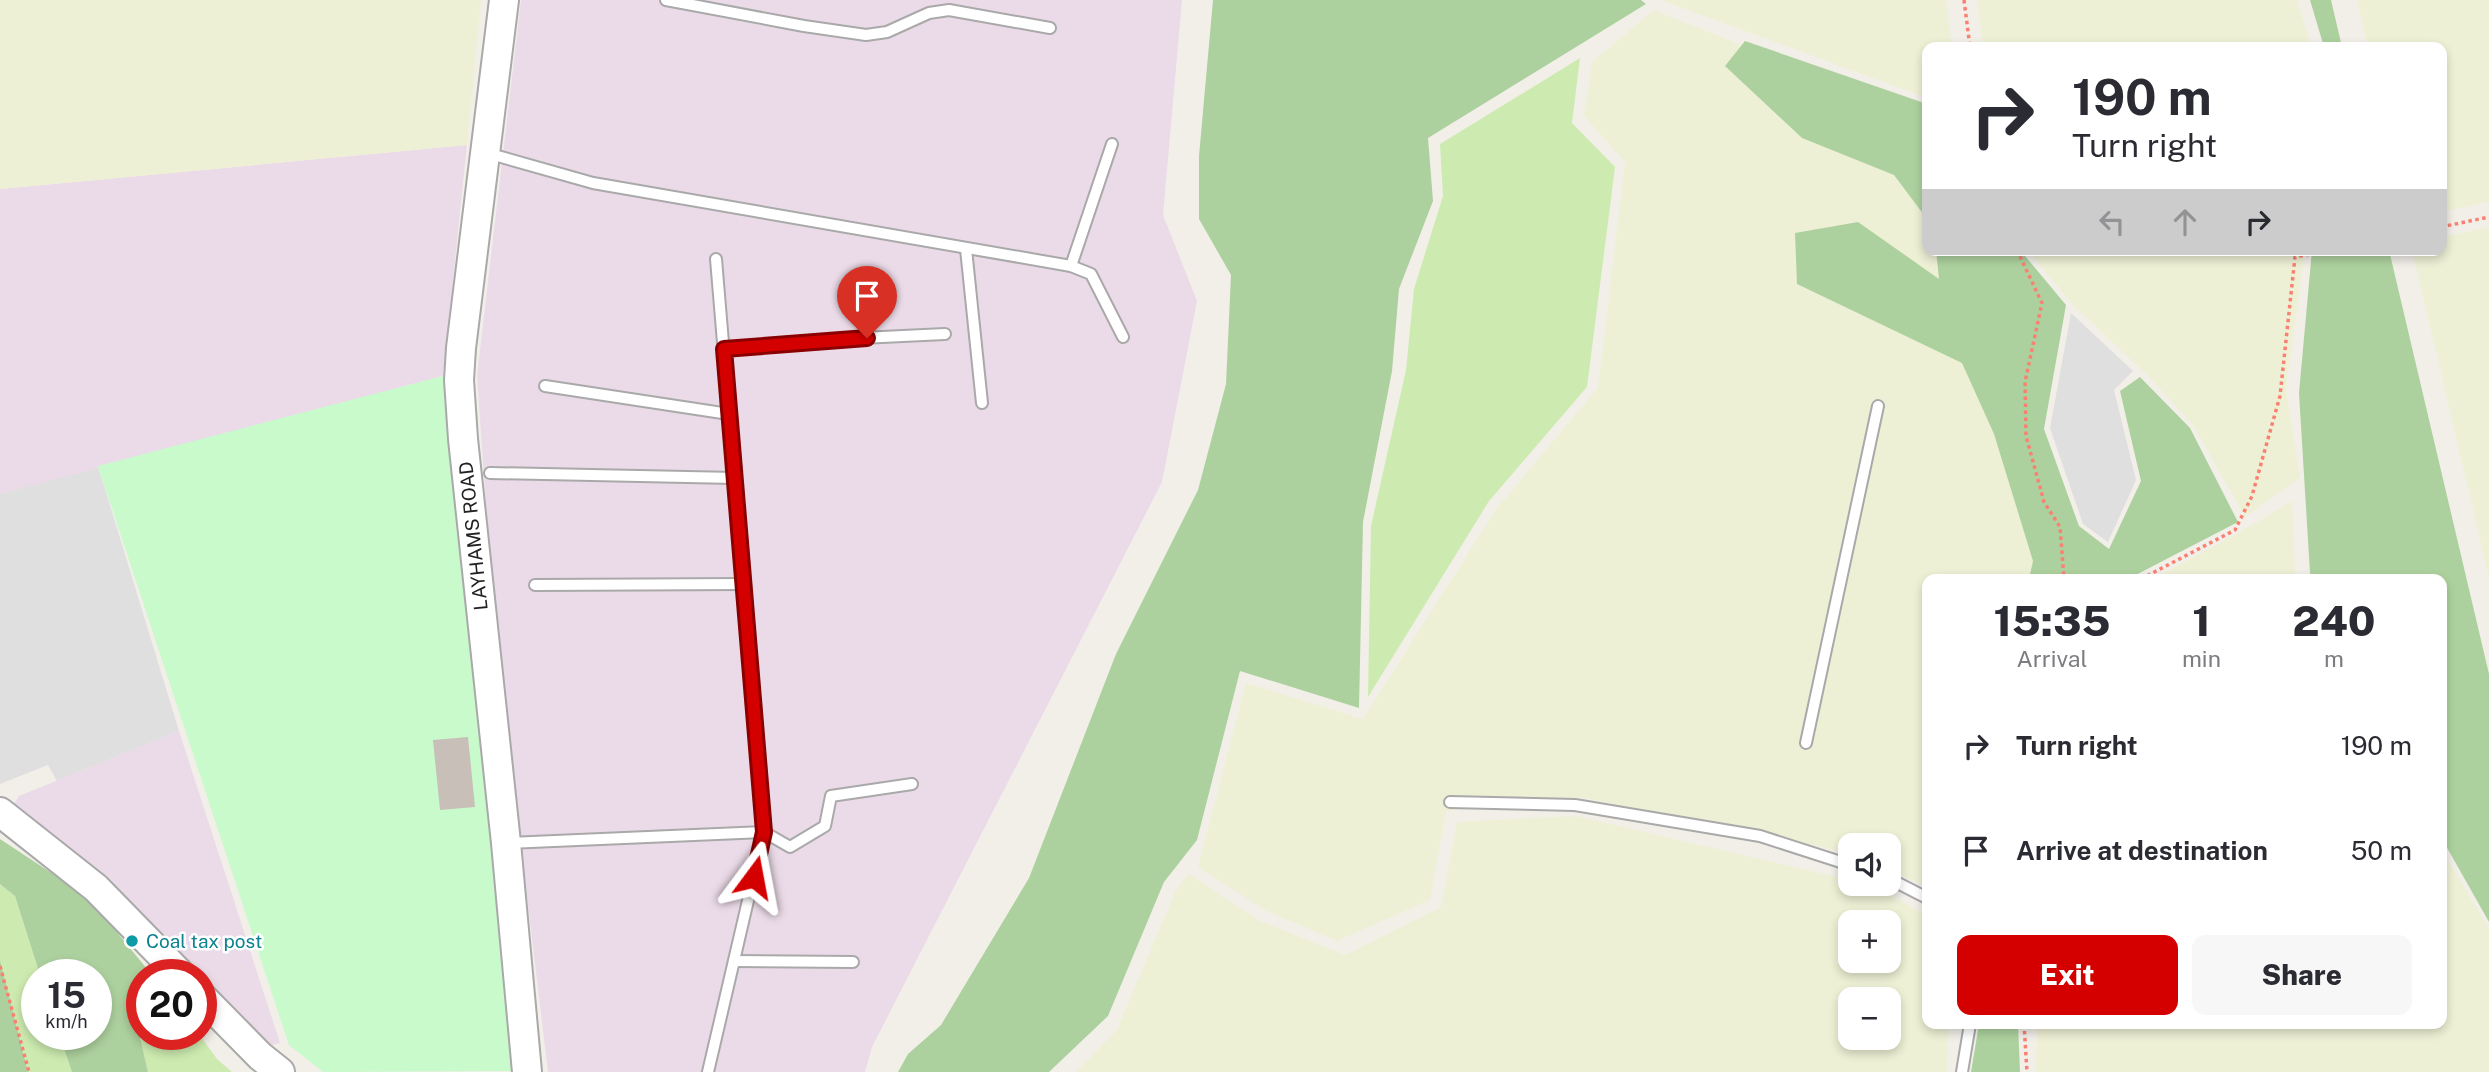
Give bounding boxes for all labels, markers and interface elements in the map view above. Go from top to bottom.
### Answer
text: 190 m [2072,68,2212,126]
icon: right [1957,70,2048,161]
text: Turn right [2072,127,2217,164]
icon: left [2093,203,2131,241]
icon: ahead [2166,203,2204,241]
icon: right [2239,203,2277,241]
pin [837,266,897,338]
icon: arrive [848,277,886,315]
street label: LAYHAMS ROAD [454,460,492,612]
text: 15:35 [1993,596,2111,645]
text: 1 [2192,596,2211,645]
text: 240 [2292,596,2376,645]
text: Arrival [2016,645,2087,672]
text: min [2182,645,2221,672]
text: m [2324,645,2344,672]
icon: right [1957,727,1995,765]
text: Turn right [2016,730,2138,761]
text: 190 m [2341,730,2412,761]
icon: arrive [1957,832,1995,870]
map controls [1838,833,1901,1050]
button: sound [1838,833,1901,896]
text: Arrive at destination [2016,835,2268,866]
text: 50 m [2351,835,2412,866]
position arrow [717,840,791,914]
button: + [1838,910,1901,973]
place label: Coal tax post [146,930,262,952]
marker: Coal tax post [124,933,140,949]
button: Exit [1957,935,2178,1015]
button: Share [2192,935,2412,1015]
speed limit sign: 20 [126,959,217,1050]
text: 15 [47,975,86,1016]
button: − [1838,987,1901,1050]
text: km/h [45,1011,88,1032]

